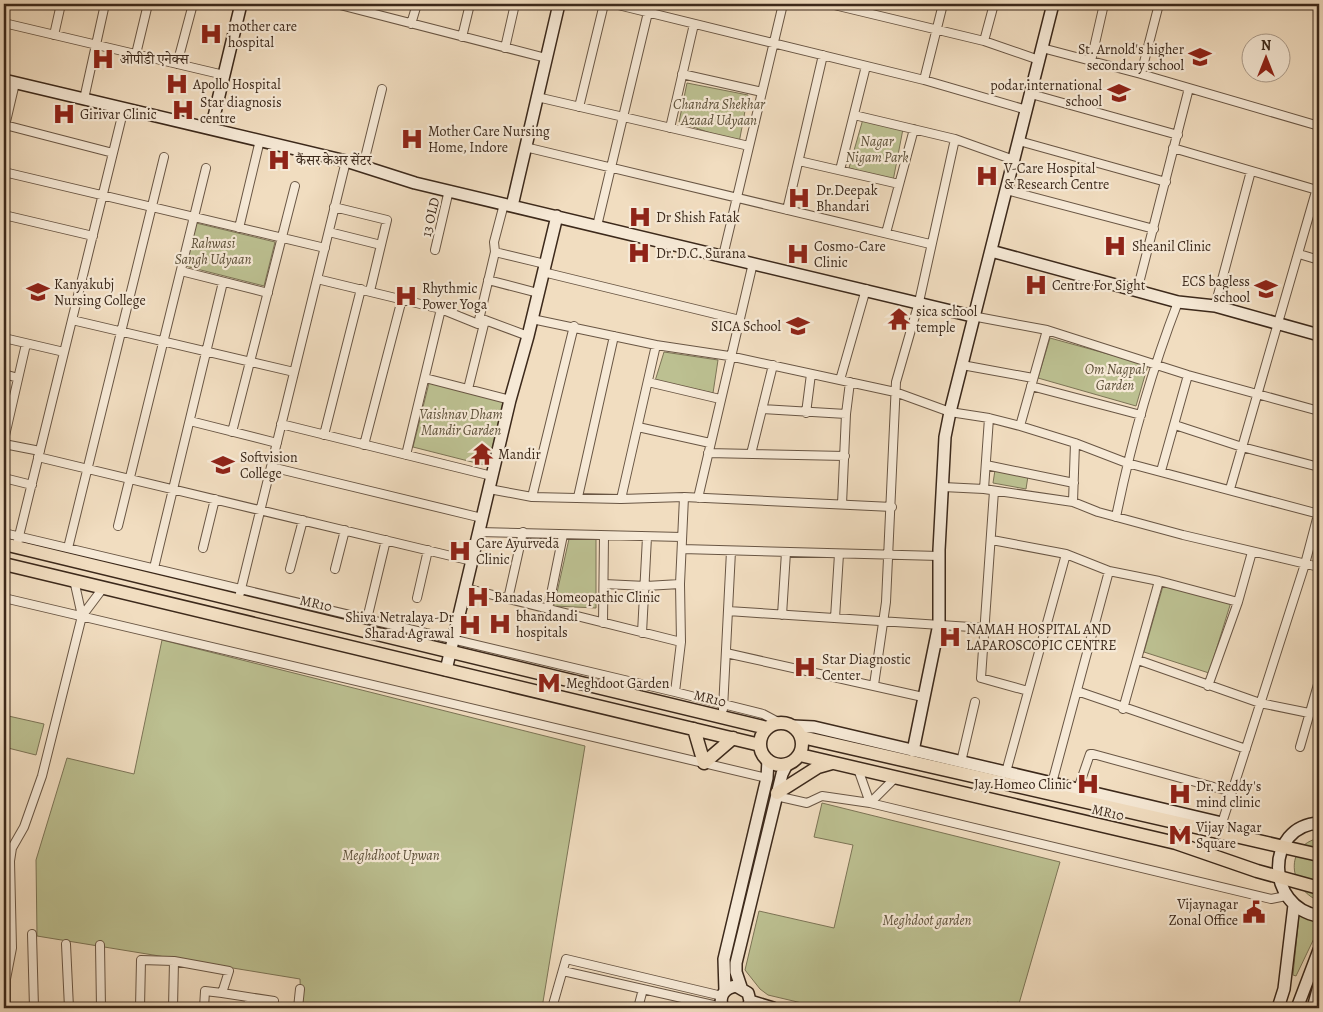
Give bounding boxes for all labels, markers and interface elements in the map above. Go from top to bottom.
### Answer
place label: mother care hospital [228,17,297,52]
hospital icon: mother care hospital [198,21,224,47]
north arrow [1240,32,1290,82]
text: N [1261,36,1271,55]
place label: St. Arnold's higher secondary school [1078,40,1185,75]
school or university icon: St. Arnold's higher secondary school [1187,44,1213,70]
hospital icon: ओपीडी एनेक्स [90,46,116,72]
place label: ओपीडी एनेक्स [120,50,189,69]
hospital icon: Apollo Hospital [164,71,190,97]
place label: Apollo Hospital [192,75,281,94]
place label: podar international school [990,76,1103,111]
school or university icon: podar international school [1106,80,1132,106]
place label: Star diagnosis centre [200,93,282,128]
park label: Chandra Shekhar Azaad Udyaan [673,95,766,130]
hospital icon: Star diagnosis centre [170,97,196,123]
hospital icon: Girivar Clinic [51,101,77,127]
place label: Girivar Clinic [80,105,157,124]
place label: Mother Care Nursing Home, Indore [428,122,550,157]
hospital icon: Mother Care Nursing Home, Indore [399,126,425,152]
park label: Nagar Nigam Park [846,132,908,167]
hospital icon: कैंसर केअर सेंटर [266,147,292,173]
place label: कैंसर केअर सेंटर [295,151,372,170]
place label: V-Care Hospital & Research Centre [1003,159,1109,194]
hospital icon: V-Care Hospital & Research Centre [974,163,1000,189]
place label: Dr.Deepak Bhandari [816,181,878,216]
hospital icon: Dr.Deepak Bhandari [786,185,812,211]
street label: 13 OLD [417,195,444,239]
hospital icon: Dr Shish Fatak [627,204,653,230]
place label: Dr Shish Fatak [656,208,740,227]
hospital icon: Sheanil Clinic [1102,233,1128,259]
park label: Rahwasi Sangh Udyaan [175,234,251,269]
place label: Cosmo-Care Clinic [814,237,886,272]
place label: Sheanil Clinic [1132,237,1211,256]
hospital icon: Dr. D.C. Surana [626,240,652,266]
hospital icon: Cosmo-Care Clinic [785,241,811,267]
place label: Dr. D.C. Surana [656,244,746,263]
hospital icon: Centre For Sight [1023,272,1049,298]
place label: ECS bagless school [1181,272,1251,307]
place label: Kanyakubj Nursing College [54,275,146,310]
place label: Centre For Sight [1052,276,1146,295]
school or university icon: ECS bagless school [1253,276,1279,302]
school or university icon: Kanyakubj Nursing College [25,279,51,305]
place label: Rhythmic Power Yoga [422,279,488,314]
hospital icon: Rhythmic Power Yoga [393,283,419,309]
place label: sica school temple [916,302,978,337]
temple icon: sica school temple [886,306,912,332]
school or university icon: SICA School [785,313,811,339]
place label: SICA School [711,317,782,336]
park label: Om Nagpal Garden [1085,360,1146,395]
park label: Vaishnav Dham Mandir Garden [419,405,503,440]
temple icon: Mandir [469,441,495,467]
place label: Mandir [498,445,541,464]
place label: Softvision College [240,448,298,483]
school or university icon: Softvision College [210,452,236,478]
place label: Care Ayurveda Clinic [476,534,560,569]
hospital icon: Care Ayurveda Clinic [447,538,473,564]
hospital icon: Banadas Homeopathic Clinic [465,584,491,610]
place label: Banadas Homeopathic Clinic [494,588,660,607]
street label: MR10 [298,591,334,616]
place label: bhandandi hospitals [516,607,578,642]
place label: Shiva Netralaya-Dr Sharad Agrawal [345,608,455,643]
hospital icon: bhandandi hospitals [487,611,513,637]
hospital icon: Shiva Netralaya-Dr Sharad Agrawal [457,612,483,638]
place label: NAMAH HOSPITAL AND LAPAROSCOPIC CENTRE [966,620,1117,655]
hospital icon: NAMAH HOSPITAL AND LAPAROSCOPIC CENTRE [937,624,963,650]
place label: Star Diagnostic Center [822,650,911,685]
hospital icon: Star Diagnostic Center [792,654,818,680]
metro station icon: Meghdoot Garden [536,670,562,696]
place label: Meghdoot Garden [566,674,670,693]
street label: MR10 [692,685,728,712]
hospital icon: Jay Homeo Clinic [1075,771,1101,797]
place label: Jay Homeo Clinic [974,775,1072,794]
place label: Dr. Reddy's mind clinic [1196,777,1261,812]
hospital icon: Dr. Reddy's mind clinic [1167,781,1193,807]
street label: MR10 [1090,800,1126,825]
place label: Vijay Nagar Square [1195,818,1262,853]
metro station icon: Vijay Nagar Square [1167,822,1193,848]
park label: Meghdhoot Upwan [342,846,440,865]
place label: Vijaynagar Zonal Office [1169,895,1239,930]
public building icon: Vijaynagar Zonal Office [1241,899,1267,925]
park label: Meghdoot garden [882,911,972,930]

